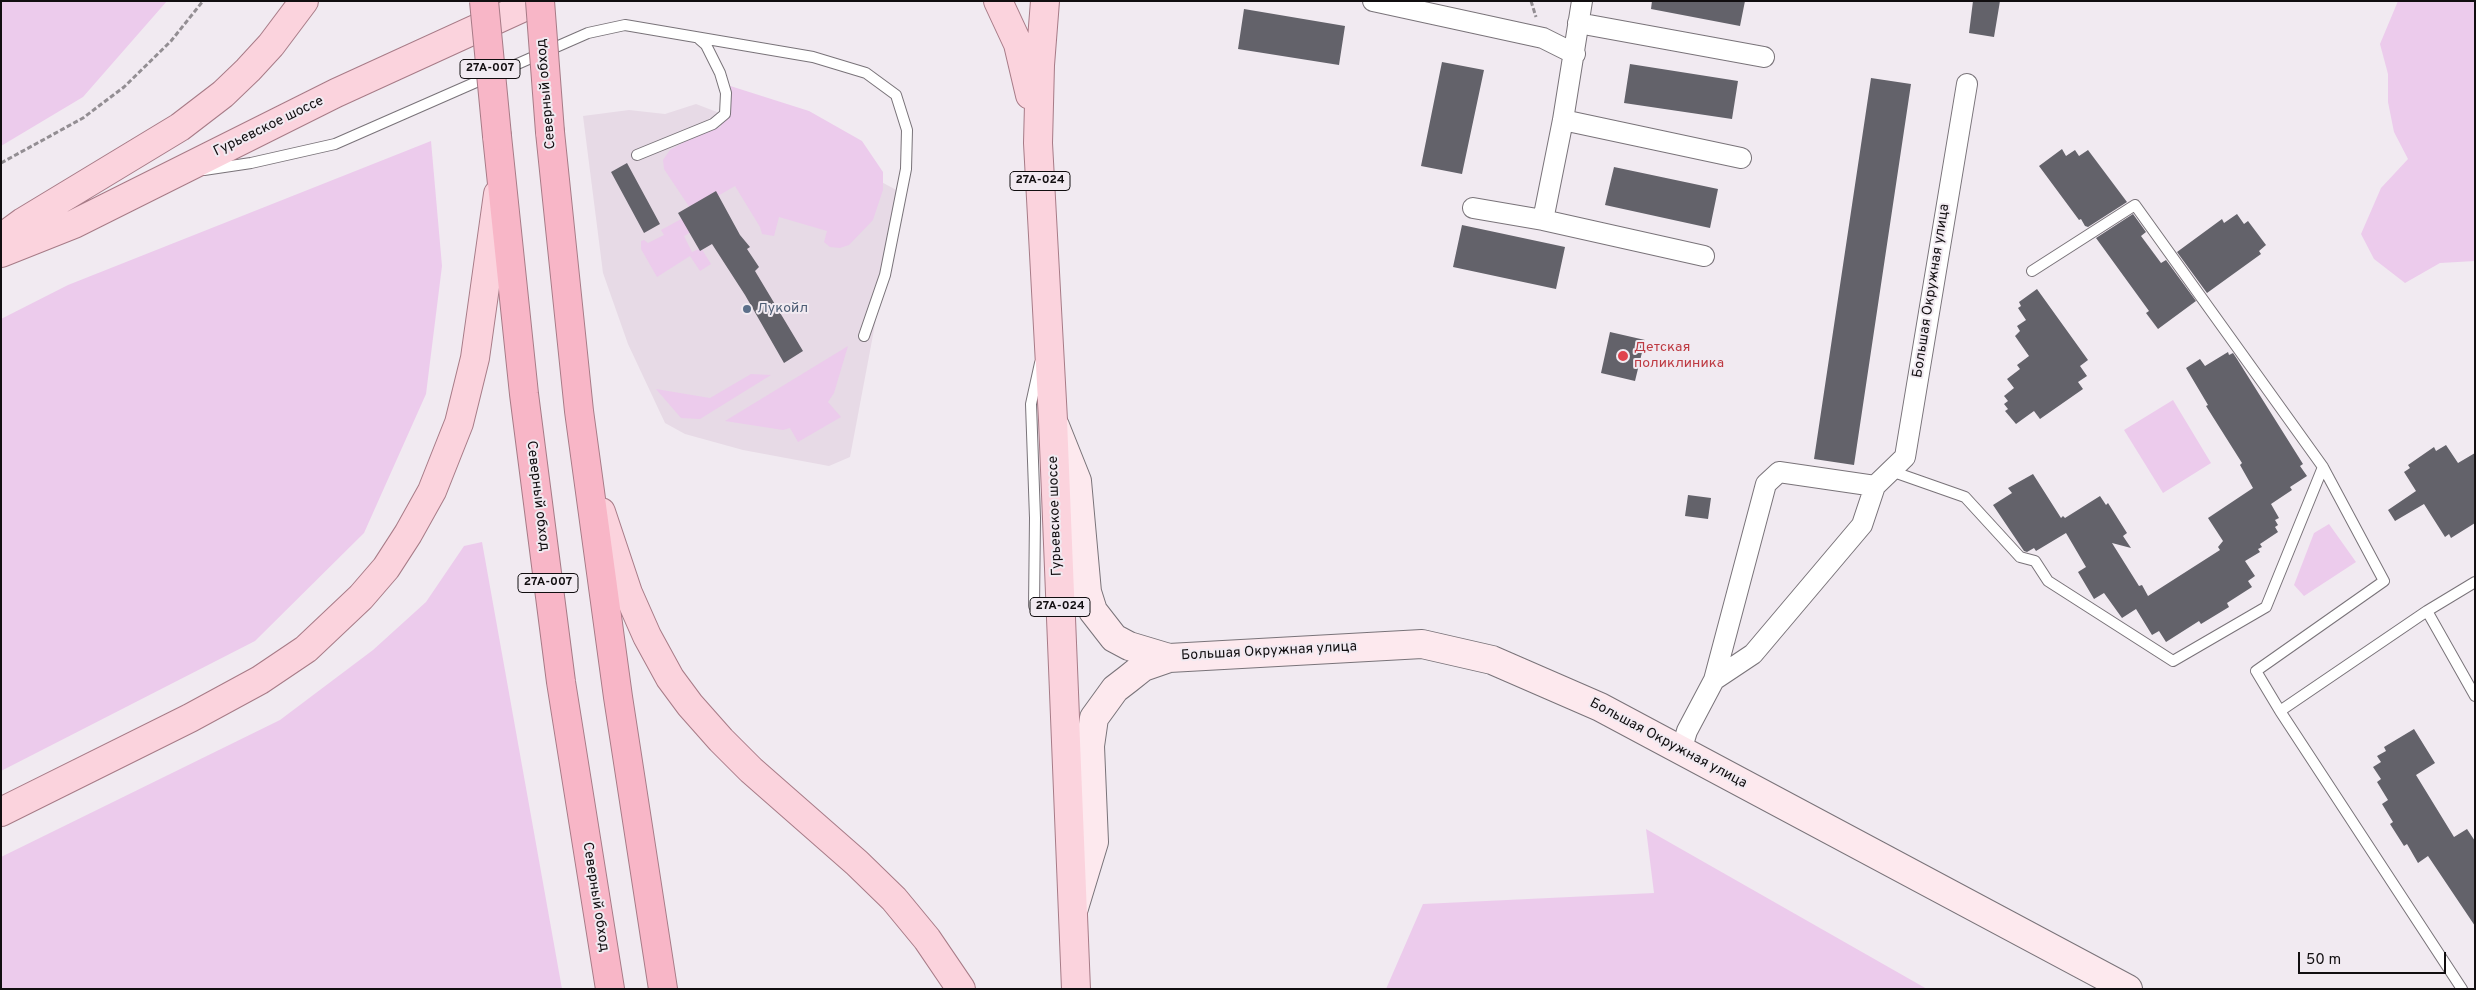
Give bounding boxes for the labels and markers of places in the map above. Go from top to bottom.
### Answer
place label: Лукойл [757,301,808,317]
marker: Лукойл [741,303,753,315]
place label: Детская поликлиника [1634,340,1724,372]
marker: Детская поликлиника [1616,349,1630,363]

